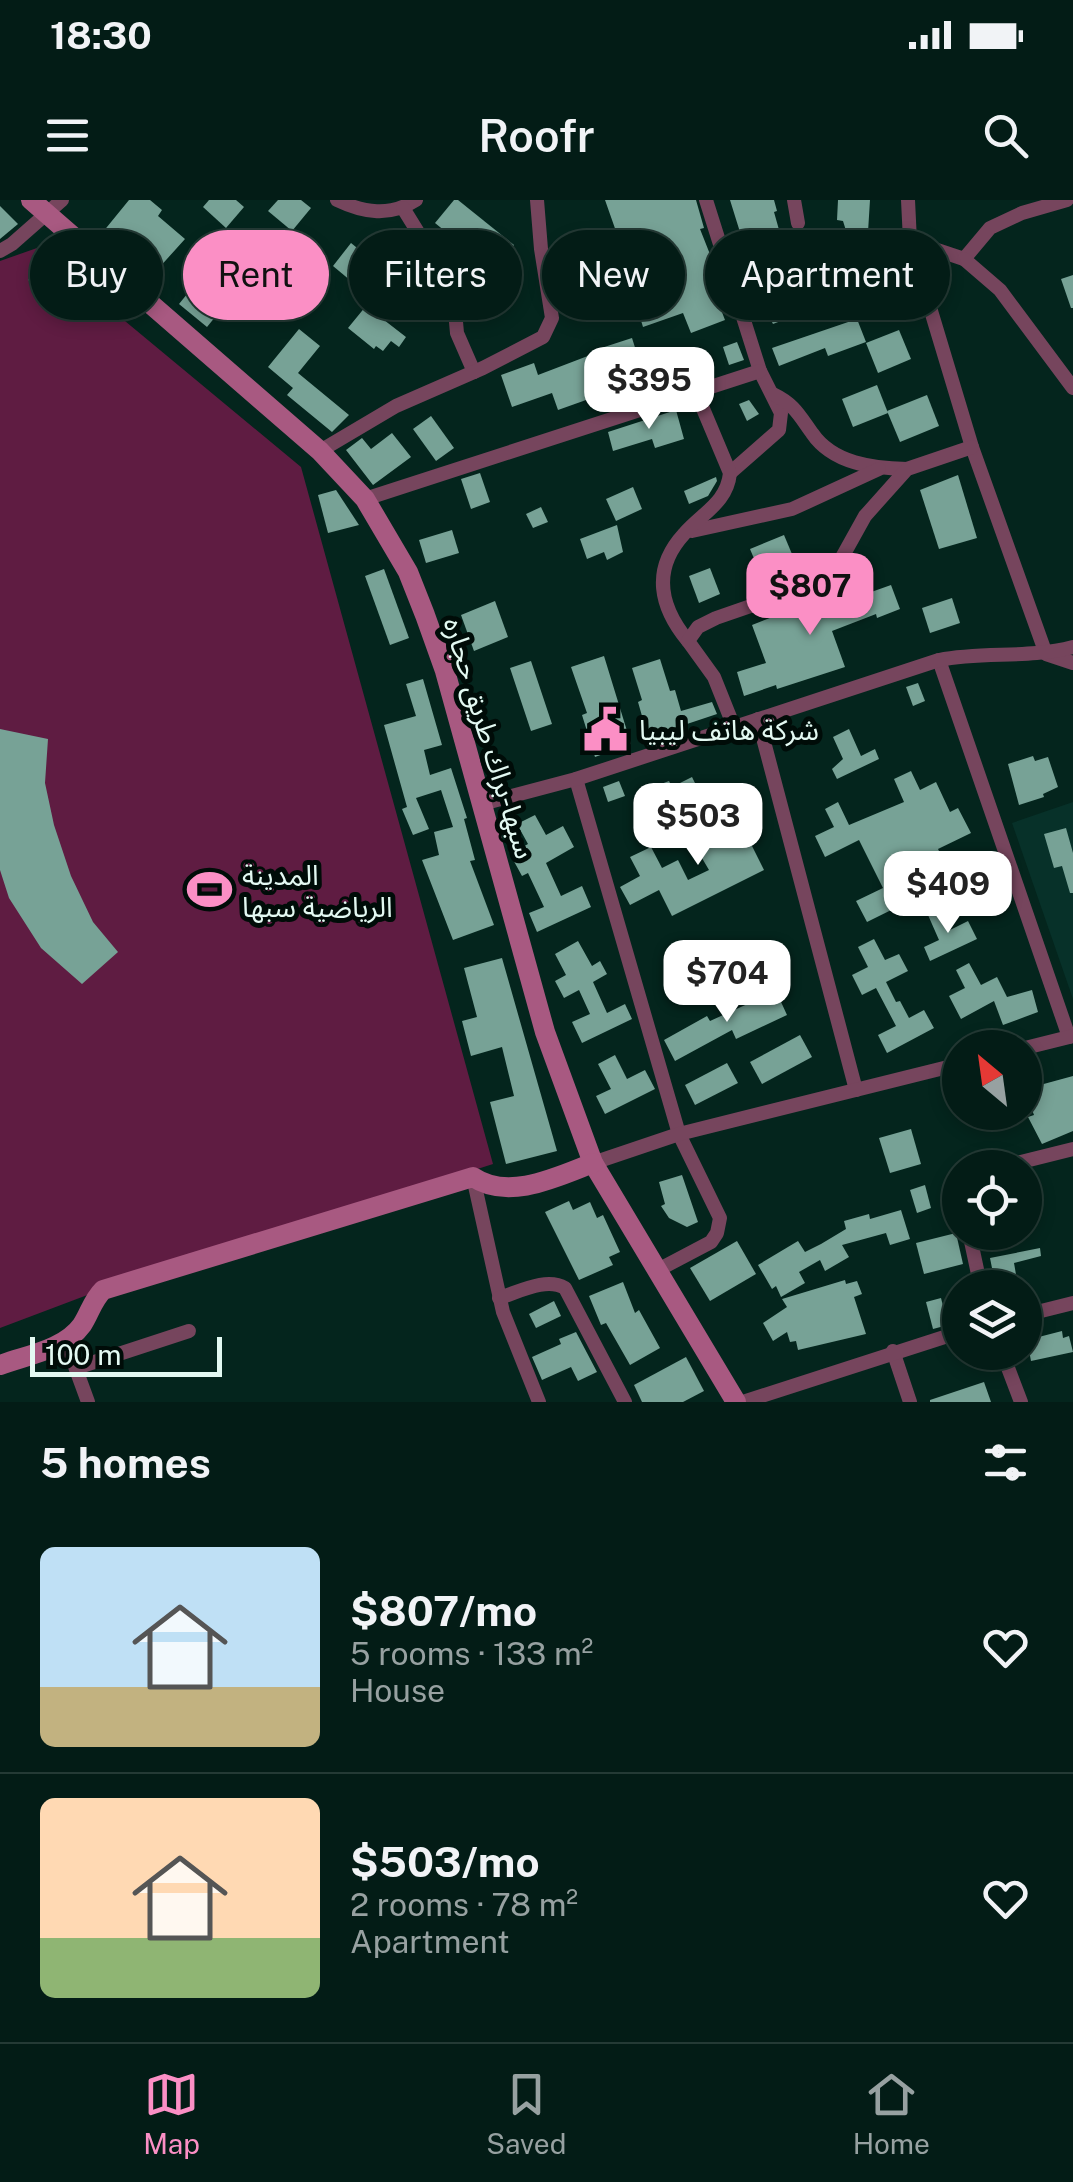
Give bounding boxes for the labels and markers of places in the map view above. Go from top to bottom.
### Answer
pin: $395 [590,347,708,432]
pin: $807 [751,553,869,638]
public building icon: شركة هاتف ليبيا [582,705,630,753]
place label: شركة هاتف ليبيا [639,713,819,747]
pin: $503 [639,783,757,868]
pin: $409 [889,851,1007,936]
place label: المدينة الرياضية سبها [242,858,393,924]
sports icon: المدينة الرياضية سبها [185,866,233,914]
pin: $704 [668,940,786,1025]

